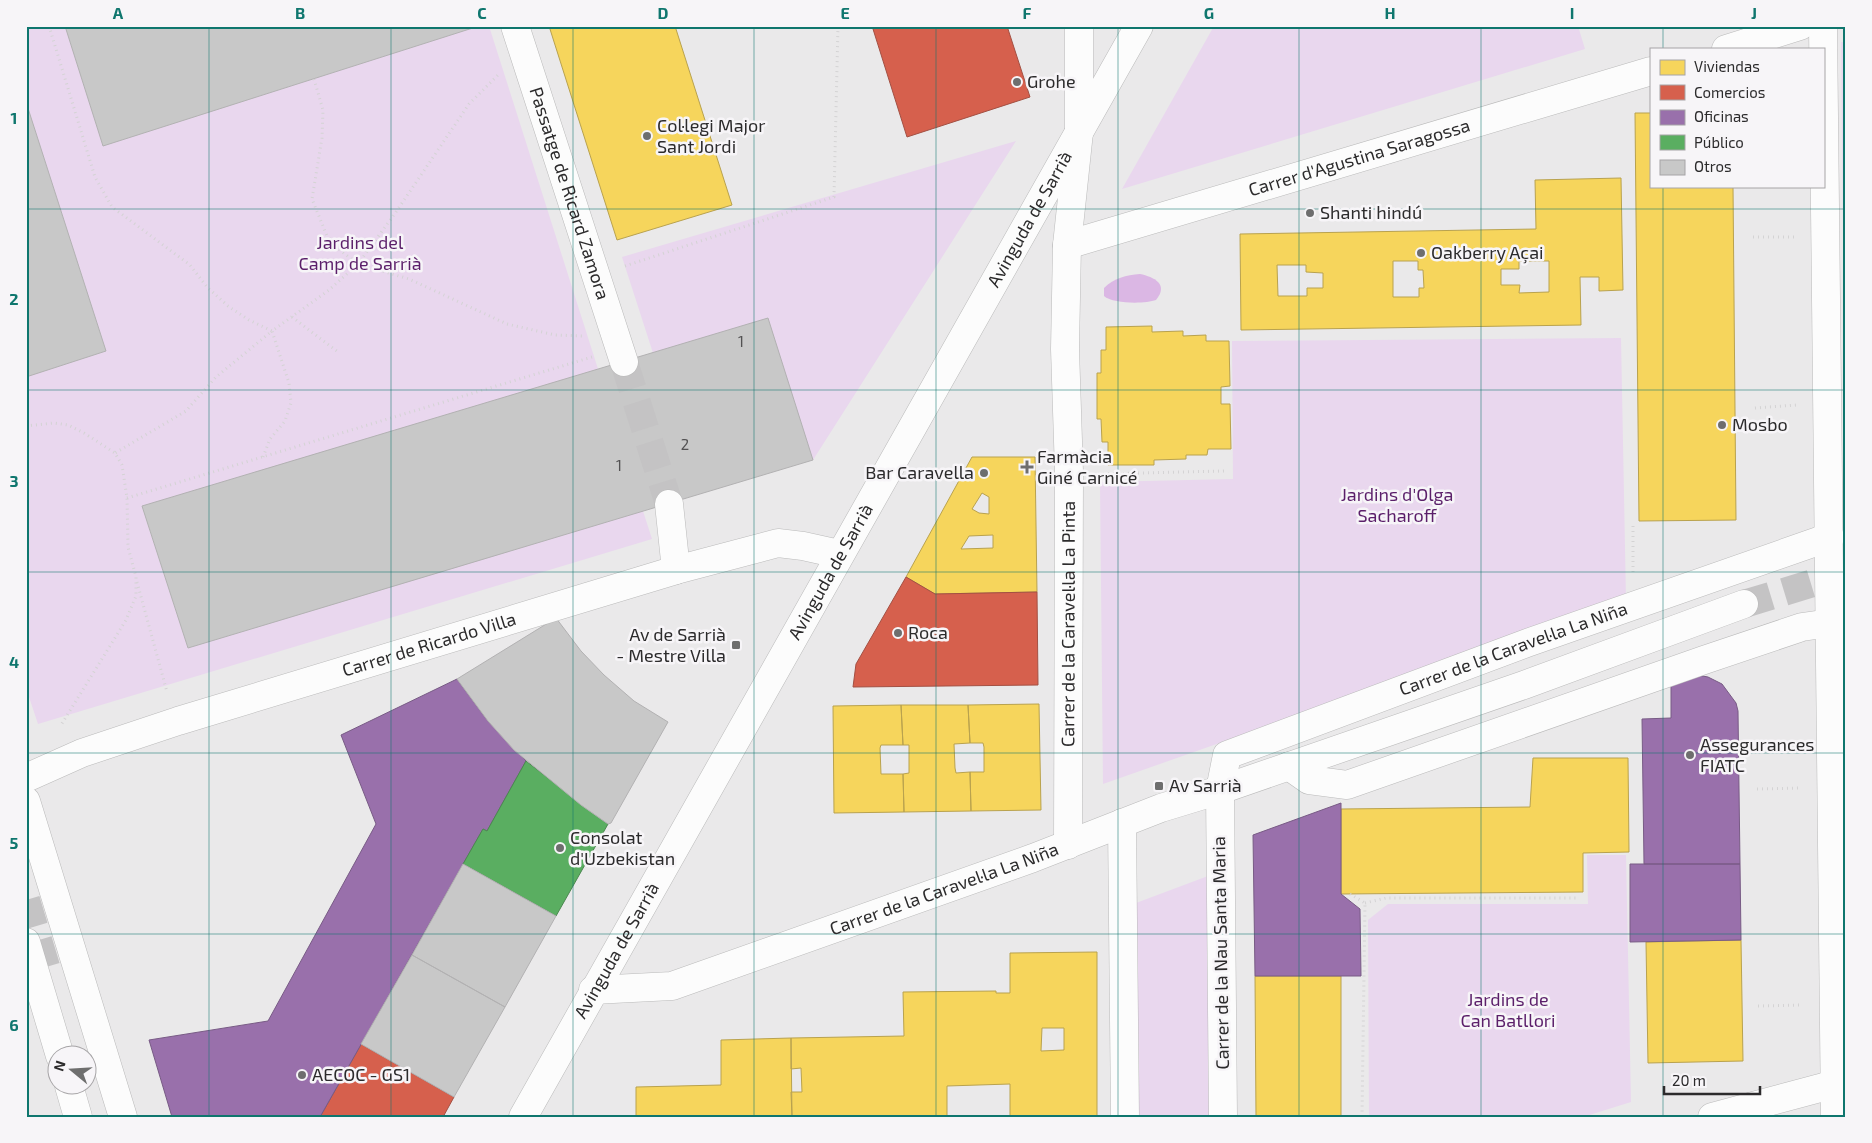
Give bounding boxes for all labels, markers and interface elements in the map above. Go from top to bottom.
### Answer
text: A [113,3,124,22]
text: B [295,3,305,22]
text: C [477,3,487,22]
text: D [658,3,669,22]
text: E [840,3,850,22]
text: F [1023,3,1032,22]
text: G [1204,3,1214,22]
text: H [1384,3,1396,22]
text: I [1570,3,1574,22]
text: J [1751,3,1757,22]
legend [1650,48,1824,188]
text: Viviendas [1694,57,1760,75]
place label: Grohe [1027,70,1076,92]
marker: Grohe [1011,76,1023,88]
text: Comercios [1694,83,1765,101]
street label: Passatge de Ricard Zamora [526,84,615,302]
text: Oficinas [1694,107,1749,125]
text: 1 [11,108,17,127]
place label: Col·legi Major Sant Jordi [657,114,765,157]
street label: Carrer d'Agustina Saragossa [1246,114,1472,200]
marker: Col·legi Major Sant Jordi [641,130,653,142]
text: Público [1694,133,1744,151]
street label: Avinguda de Sarrià [982,147,1076,291]
text: Otros [1694,157,1732,175]
place label: Shanti hindú [1320,201,1422,223]
marker: Shanti hindú [1304,207,1316,219]
park label: Jardins del Camp de Sarrià [298,231,422,274]
place label: Oakberry Açai [1431,241,1543,264]
marker: Oakberry Açai [1415,247,1427,259]
text: 2 [9,289,19,308]
house number: 1 [738,332,744,350]
place label: Mosbo [1732,413,1788,435]
marker: Mosbo [1716,419,1728,431]
house number: 2 [681,435,689,453]
place label: Farmàcia Giné Carnicé [1037,445,1138,488]
house number: 1 [616,456,622,474]
place label: Bar Caravella [865,461,974,483]
marker: Farmàcia Giné Carnicé [1021,461,1033,473]
marker: Bar Caravella [978,467,990,479]
text: 3 [9,471,19,490]
park label: Jardins d'Olga Sacharoff [1341,483,1453,526]
street label: Avinguda de Sarrià [783,500,877,643]
street label: Carrer de la Caravel·la La Pinta [1056,501,1079,747]
street label: Carrer de la Caravel·la La Niña [1396,597,1630,700]
street label: Carrer de Ricardo Villa [339,607,518,681]
place label: Roca [908,621,948,643]
place label: Av de Sarrià - Mestre Villa [616,623,726,666]
marker: Roca [892,627,904,639]
marker: Av de Sarrià - Mestre Villa [730,639,742,651]
text: 4 [9,652,19,671]
place label: Assegurances FIATC [1700,733,1814,776]
marker: Assegurances FIATC [1684,749,1696,761]
place label: Av Sarrià [1169,774,1242,796]
marker: Av Sarrià [1153,780,1165,792]
place label: Consolat d'Uzbekistan [570,826,675,869]
text: 5 [10,833,19,852]
street label: Carrer de la Nau Santa Maria [1207,836,1233,1070]
street label: Carrer de la Caravel·la La Niña [827,837,1061,939]
marker: Consolat d'Uzbekistan [554,842,566,854]
street label: Avinguda de Sarrià [569,878,663,1022]
park label: Jardins de Can Batllori [1460,988,1556,1031]
text: 6 [9,1015,19,1034]
north arrow [48,1046,98,1096]
text: N [50,1058,69,1073]
place label: AECOC - GS1 [312,1063,410,1085]
scale bar [1664,1063,1761,1095]
marker: AECOC - GS1 [296,1069,308,1081]
text: 20 m [1672,1071,1706,1089]

